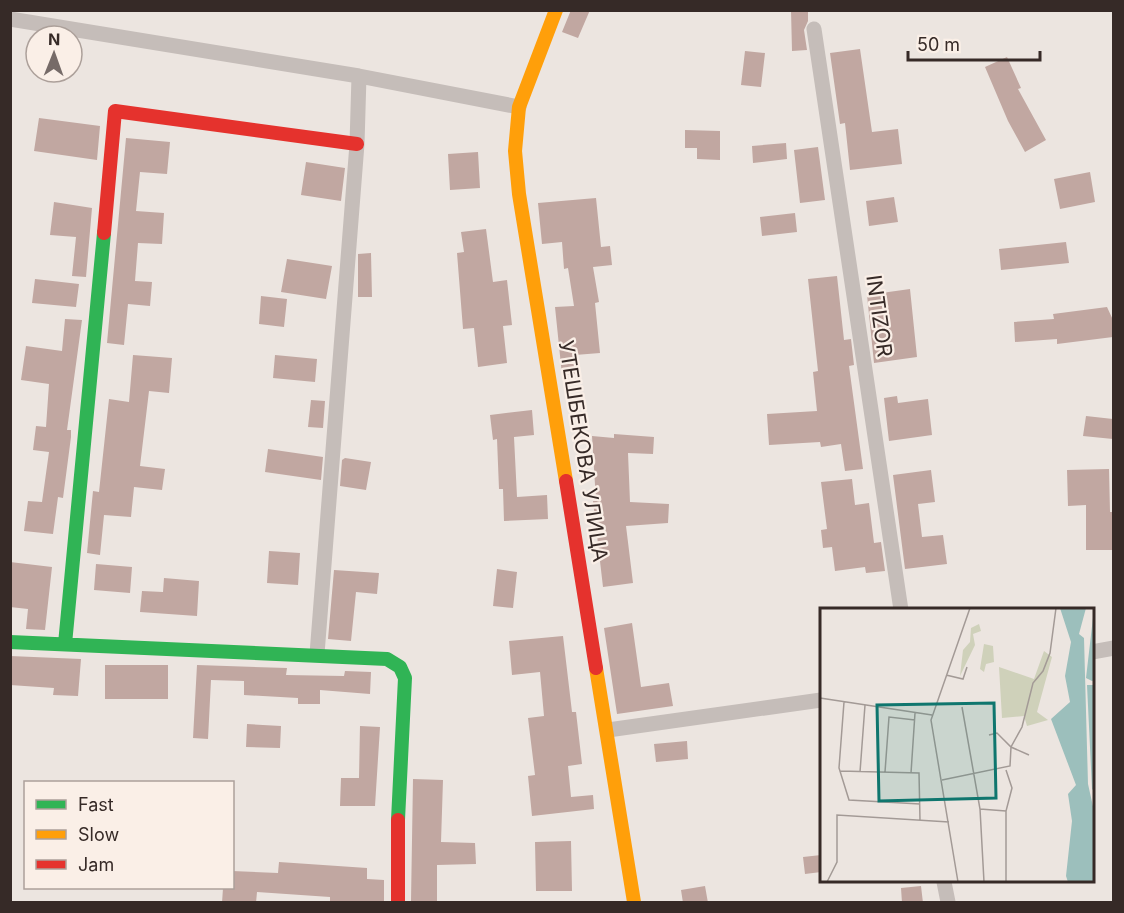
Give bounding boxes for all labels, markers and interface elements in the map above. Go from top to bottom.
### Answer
north arrow [24,24,84,84]
scale bar [908,24,1040,62]
text: N [48,29,61,49]
text: 50 m [917,34,960,55]
street label: INTIZOR [861,273,898,359]
street label: УТЕШБЕКОВА УЛИЦА [554,338,613,564]
inset map [820,608,1094,883]
legend [24,781,234,889]
text: Fast [78,794,114,815]
text: Slow [78,824,119,845]
text: Jam [78,854,114,875]

